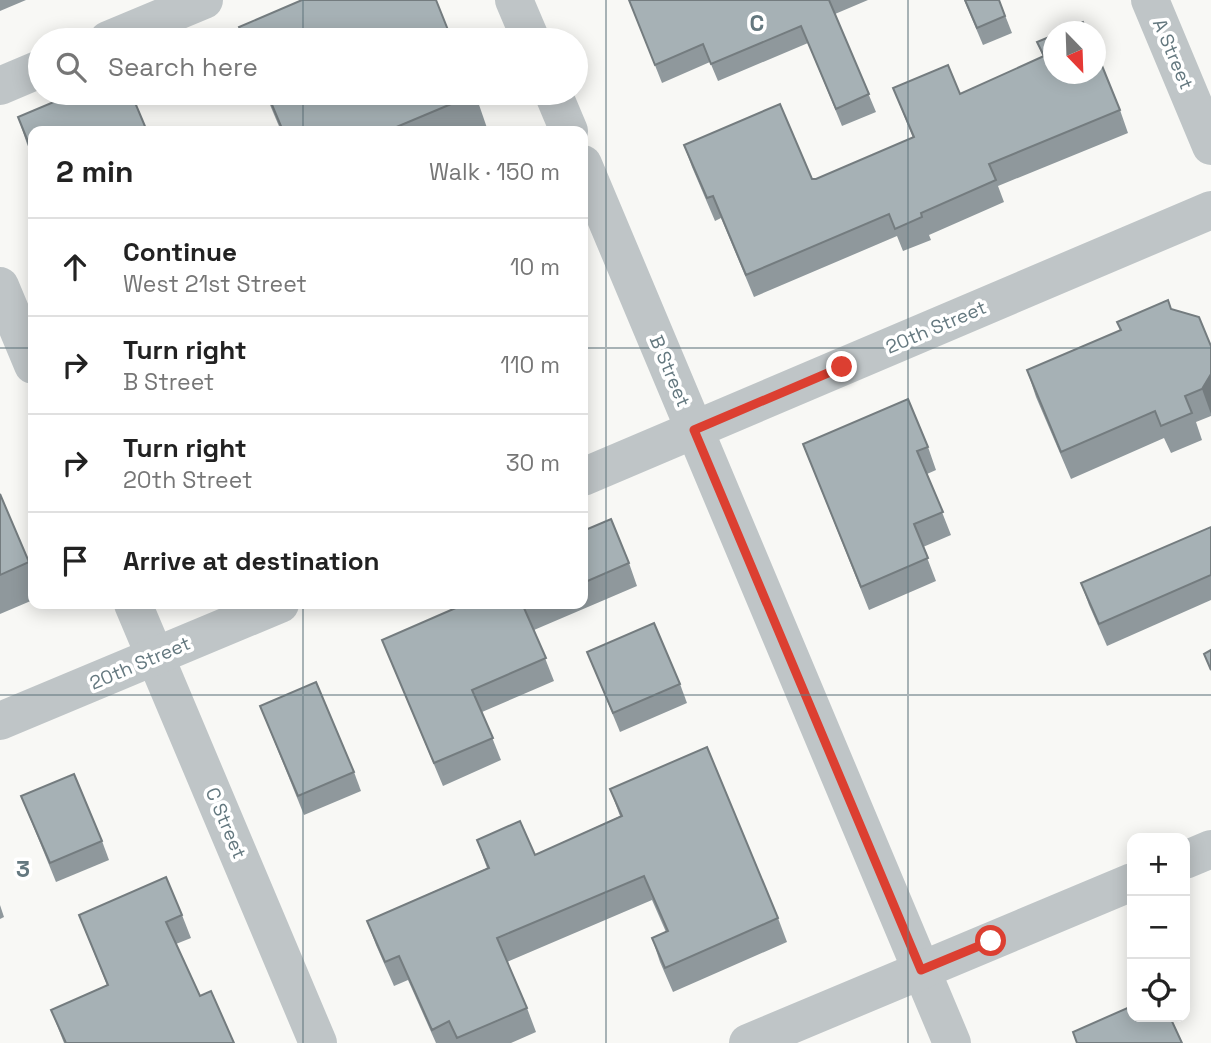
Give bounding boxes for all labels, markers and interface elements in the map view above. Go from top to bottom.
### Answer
text: C [750,8,764,38]
street label: A Street [1147,15,1199,93]
north arrow [1043,21,1106,84]
search box [28,28,588,105]
icon: search [52,48,90,86]
text: Search here [108,50,258,84]
text: 2 min [56,152,134,191]
text: Walk · 150 m [429,157,560,187]
text: Continue [123,235,237,269]
icon: ahead [56,248,94,286]
text: 10 m [510,252,560,282]
text: West 21st Street [123,269,307,299]
street label: 20th Street [882,295,990,359]
street label: B Street [644,331,696,411]
text: Turn right [123,333,247,367]
icon: right [56,346,94,384]
text: 110 m [500,350,560,380]
route end [826,351,857,382]
text: B Street [123,367,214,397]
text: Turn right [123,431,247,465]
icon: right [56,444,94,482]
text: 30 m [506,448,560,478]
text: 20th Street [123,465,252,495]
icon: arrive [56,542,94,580]
text: Arrive at destination [123,544,380,578]
street label: 20th Street [86,631,194,695]
street label: C Street [200,784,252,862]
map controls [1127,833,1190,1022]
button: + [1127,833,1190,896]
text: 3 [16,854,30,884]
button: − [1127,896,1190,959]
route start [975,925,1006,956]
button: locate [1127,959,1190,1022]

